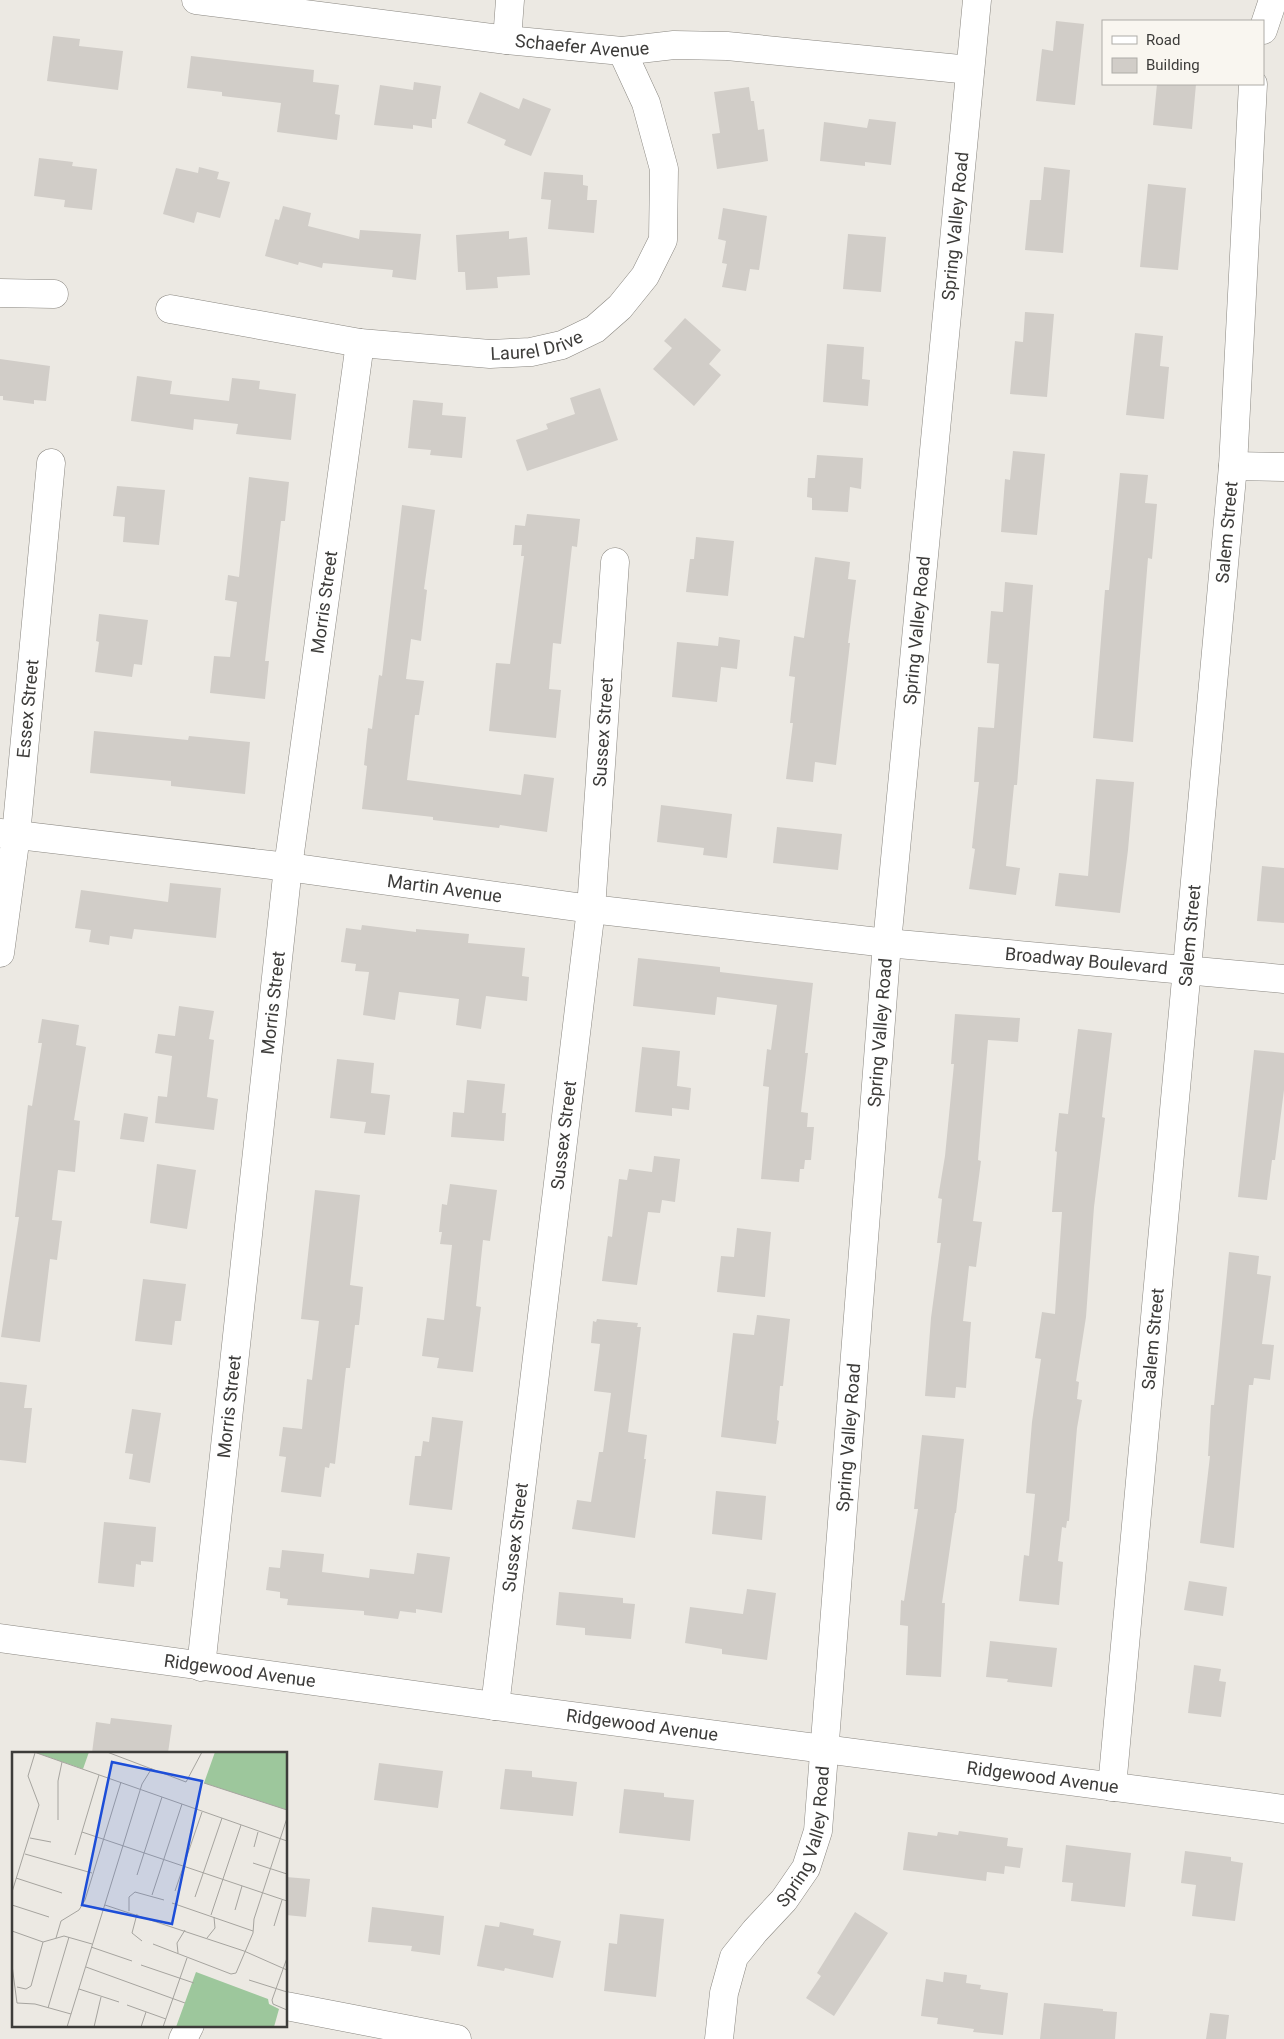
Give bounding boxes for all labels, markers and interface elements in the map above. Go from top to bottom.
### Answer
legend [1102,20,1264,85]
street label: Schaefer Avenue [514,30,650,61]
text: Road [1146,31,1180,49]
text: Building [1146,56,1200,74]
street label: Spring Valley Road [937,151,972,301]
street label: Laurel Drive [490,326,586,364]
street label: Salem Street [1211,480,1242,584]
street label: Morris Street [306,549,341,655]
street label: Spring Valley Road [899,555,934,706]
street label: Essex Street [12,658,43,759]
street label: Sussex Street [588,677,617,788]
street label: Martin Avenue [386,870,503,907]
street label: Salem Street [1174,884,1205,987]
street label: Broadway Boulevard [1004,943,1169,978]
street label: Morris Street [257,950,289,1056]
street label: Spring Valley Road [863,957,896,1108]
street label: Sussex Street [546,1079,580,1191]
street label: Salem Street [1137,1287,1168,1391]
street label: Morris Street [213,1354,245,1459]
street label: Spring Valley Road [832,1362,864,1513]
street label: Sussex Street [498,1481,532,1593]
street label: Ridgewood Avenue [163,1650,317,1691]
street label: Ridgewood Avenue [565,1704,719,1745]
inset map [12,1752,288,2026]
street label: Ridgewood Avenue [966,1757,1120,1797]
street label: Spring Valley Road [772,1765,833,1911]

